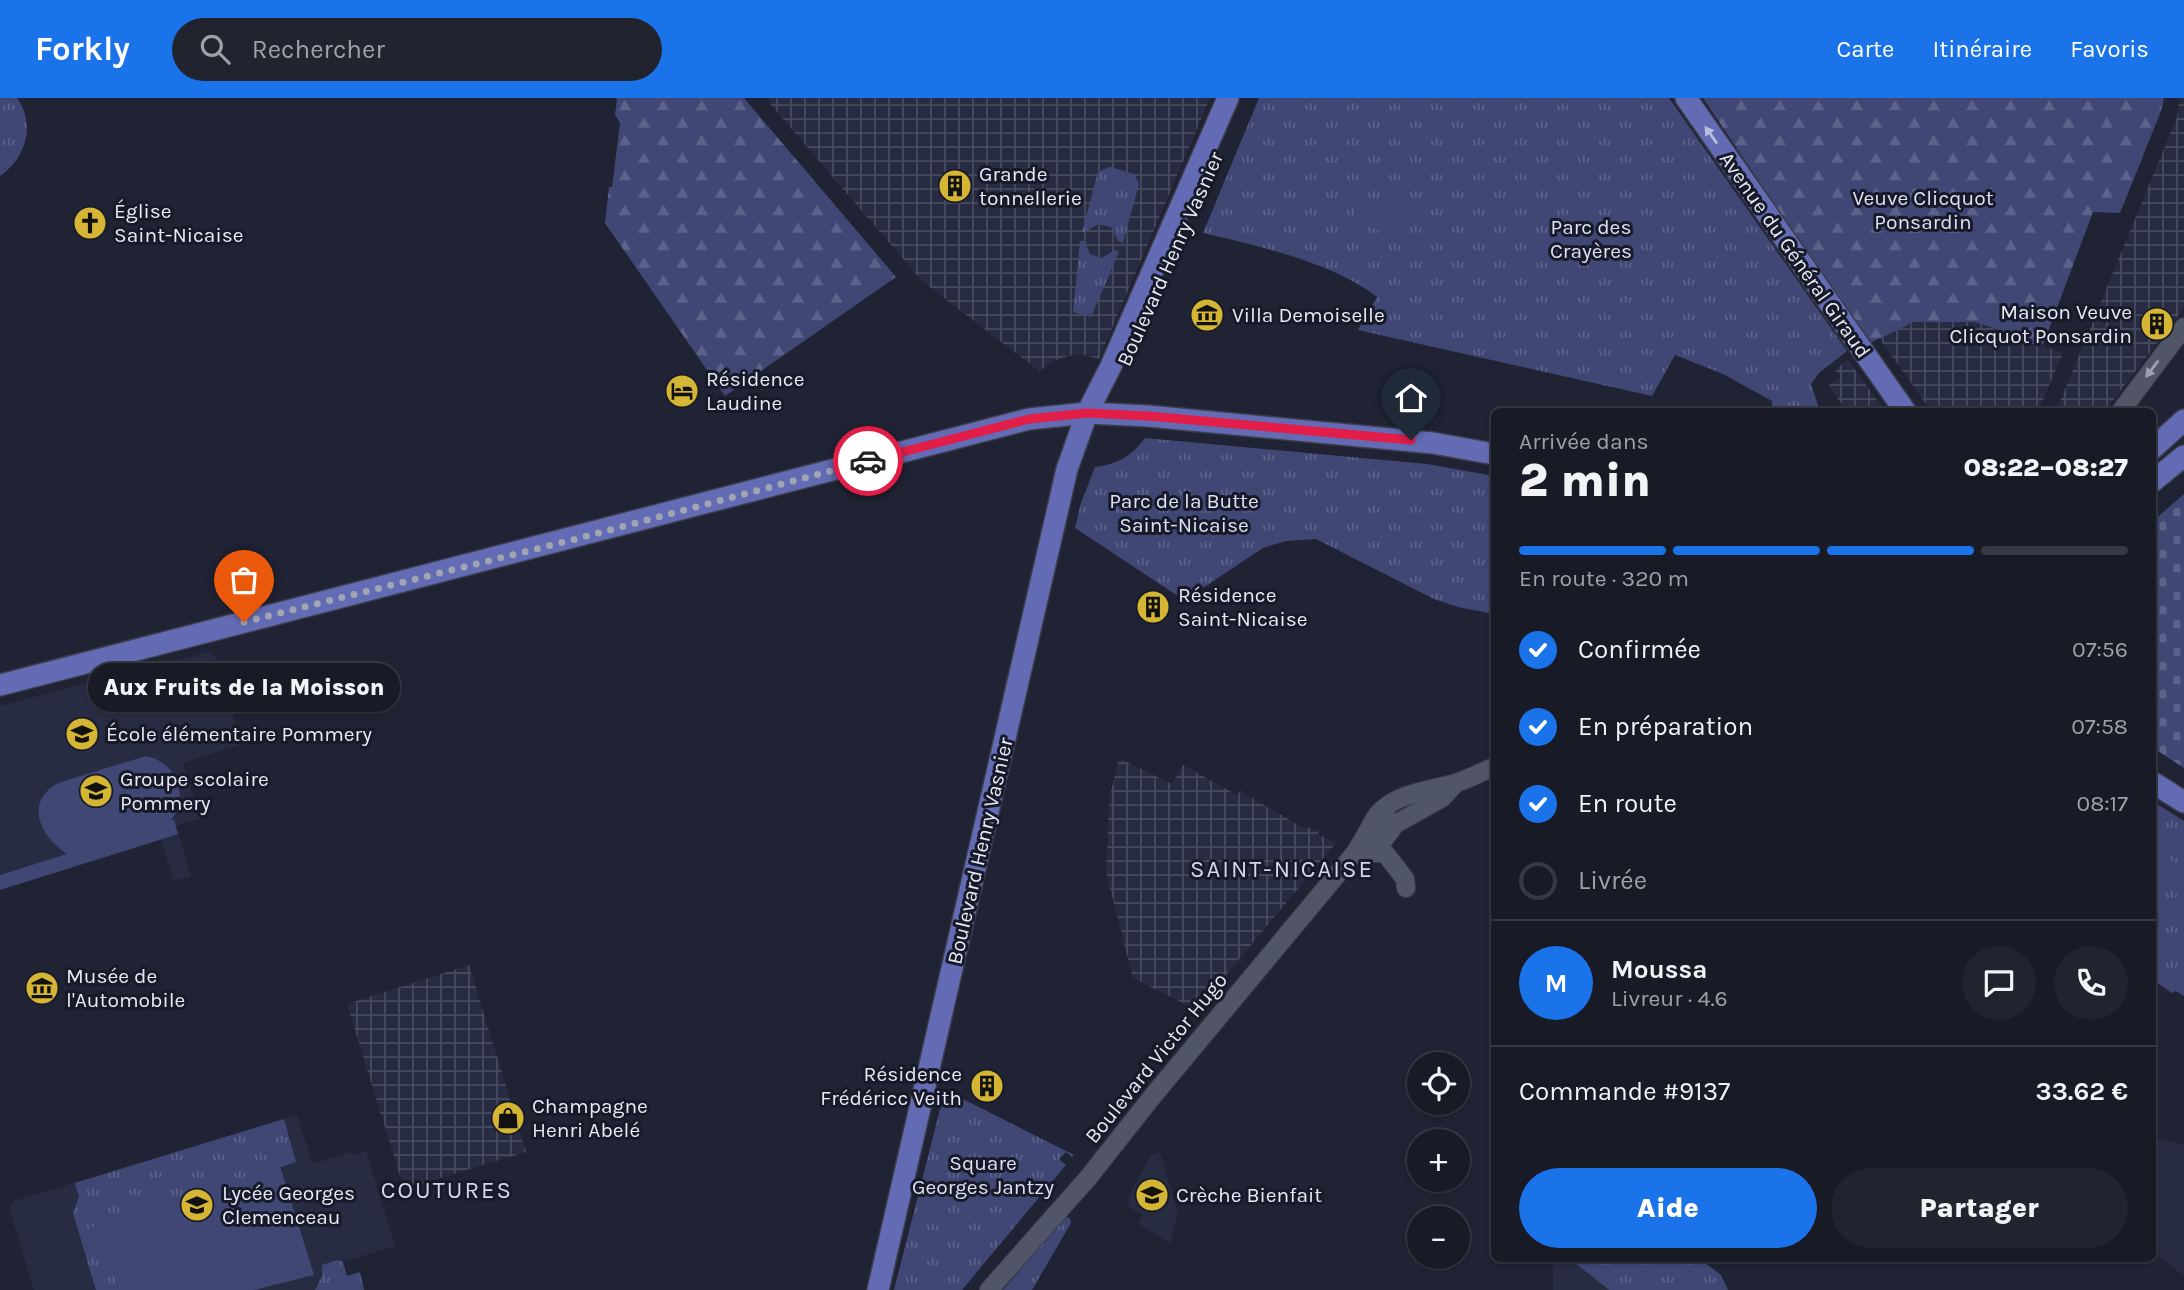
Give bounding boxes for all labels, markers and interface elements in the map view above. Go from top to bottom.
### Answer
search box [172,18,662,81]
text: Forkly [35,30,130,68]
icon: search [196,30,234,68]
text: Rechercher [252,34,385,65]
text: Carte [1836,35,1894,63]
text: Itinéraire [1932,35,2032,63]
text: Favoris [2070,35,2149,63]
one-way arrow [1704,126,1718,144]
street label: Avenue du Général Giraud [1715,147,1875,363]
street label: Boulevard Henry Vasnier [1112,148,1228,370]
place label: Grande tonnellerie [979,162,1082,210]
building icon: Grande tonnellerie [936,167,974,205]
park label: Veuve Clicquot Ponsardin [1852,186,1994,234]
place label: Église Saint-Nicaise [114,199,244,247]
church icon: Église Saint-Nicaise [71,204,109,242]
park label: Parc des Crayères [1550,215,1632,263]
museum icon: Villa Demoiselle [1188,296,1226,334]
place label: Maison Veuve Clicquot Ponsardin [1949,300,2132,348]
place label: Villa Demoiselle [1232,303,1385,327]
building icon: Maison Veuve Clicquot Ponsardin [2138,305,2176,343]
one-way arrow [2145,360,2160,378]
place label: Résidence Laudine [706,367,804,415]
pin [1381,368,1441,440]
hotel icon: Résidence Laudine [663,372,701,410]
icon: home [1392,379,1430,417]
courier [833,426,903,496]
text: Arrivée dans [1519,428,1649,455]
icon: car [849,442,887,480]
text: 08:22–08:27 [1963,452,2128,483]
text: 2 min [1519,454,1651,508]
park label: Parc de la Butte Saint-Nicaise [1109,489,1259,537]
pin [214,550,274,622]
icon: bag [225,561,263,599]
text: En route · 320 m [1519,565,1689,592]
place label: Résidence Saint-Nicaise [1178,583,1308,631]
building icon: Résidence Saint-Nicaise [1134,588,1172,626]
icon: check [1519,631,1557,669]
text: Confirmée [1578,634,1701,665]
text: 07:56 [2072,636,2128,663]
callout: Aux Fruits de la Moisson [88,664,400,713]
text: Aux Fruits de la Moisson [103,674,385,701]
icon: check [1519,708,1557,746]
text: En préparation [1578,711,1753,742]
text: 07:58 [2071,713,2128,740]
school or university icon: École élémentaire Pommery [63,715,101,753]
place label: École élémentaire Pommery [106,722,372,746]
street label: Boulevard Henry Vasnier [942,735,1018,967]
place label: Groupe scolaire Pommery [120,767,269,815]
school or university icon: Groupe scolaire Pommery [77,772,115,810]
icon: check [1519,785,1557,823]
text: En route [1578,788,1677,819]
text: 08:17 [2077,790,2128,817]
district label: SAINT-NICAISE [1190,855,1374,883]
text: Livrée [1578,865,1647,896]
button: chat [1962,946,2036,1020]
button: phone [2054,946,2128,1020]
text: Moussa [1611,954,1707,985]
place label: Musée de l'Automobile [66,964,185,1012]
street label: Boulevard Victor Hugo [1080,968,1232,1148]
text: M [1545,968,1567,999]
museum icon: Musée de l'Automobile [23,969,61,1007]
text: Livreur · 4.6 [1611,985,1728,1012]
map controls [1407,1052,1470,1269]
button: locate [1407,1052,1470,1115]
place label: Résidence Frédéricc Veith [820,1062,962,1110]
building icon: Résidence Frédéricc Veith [968,1067,1006,1105]
text: Commande #9137 [1519,1076,1730,1107]
text: 33.62 € [2036,1076,2128,1107]
place label: Champagne Henri Abelé [532,1094,648,1142]
shop icon: Champagne Henri Abelé [489,1099,527,1137]
button: + [1407,1129,1470,1192]
park label: Square Georges Jantzy [912,1151,1054,1199]
button: Aide [1519,1168,1817,1248]
button: Partager [1831,1168,2128,1248]
district label: COUTURES [381,1176,513,1204]
school or university icon: Crèche Bienfait [1133,1176,1171,1214]
place label: Lycée Georges Clemenceau [222,1181,355,1229]
place label: Crèche Bienfait [1176,1183,1322,1207]
school or university icon: Lycée Georges Clemenceau [178,1186,216,1224]
button: − [1407,1206,1470,1269]

